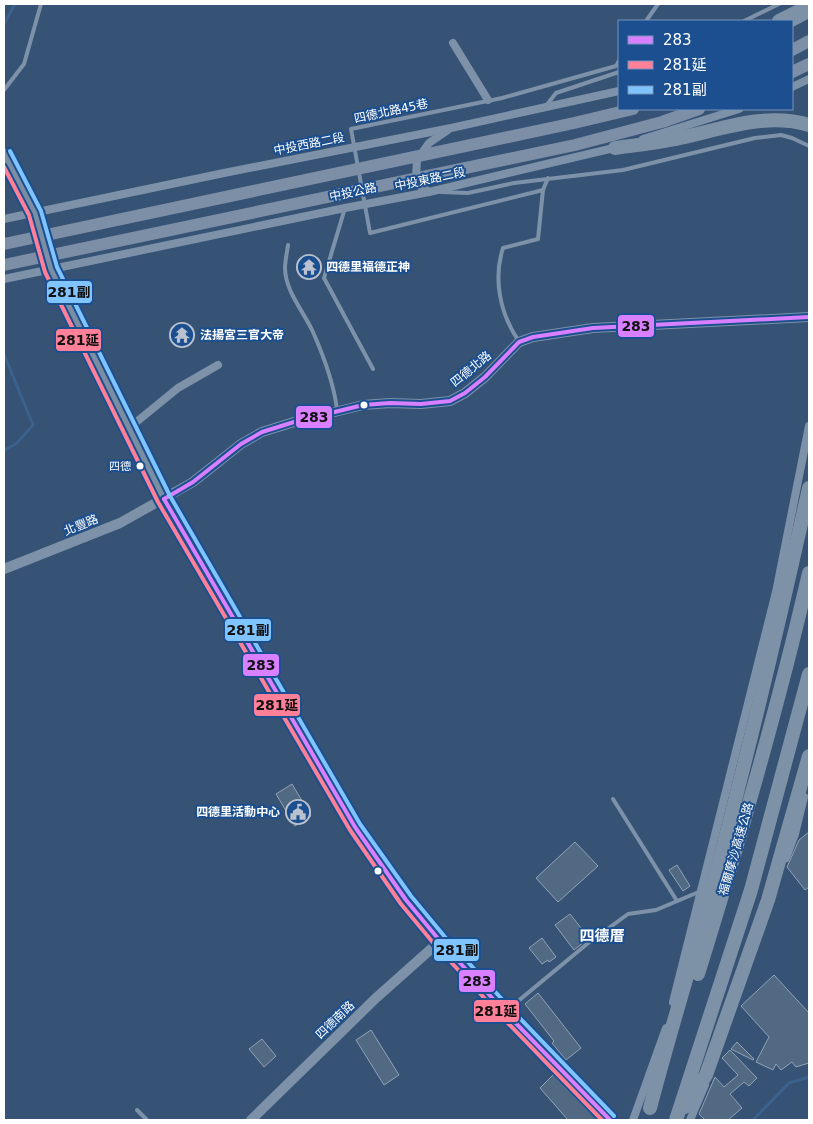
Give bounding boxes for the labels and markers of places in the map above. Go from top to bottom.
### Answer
temple icon: 四德里福德正神 [296,254,322,280]
place label: 四德里福德正神 [326,260,410,274]
temple icon: 法揚宮三官大帝 [169,322,195,348]
place label: 法揚宮三官大帝 [200,328,284,342]
unlabelled marker [359,400,369,410]
place label: 四德 [109,460,131,473]
marker: 四德 [135,461,145,471]
public building icon: 四德里活動中心 [285,799,311,825]
place label: 四德里活動中心 [196,805,280,819]
unlabelled marker [373,866,383,876]

